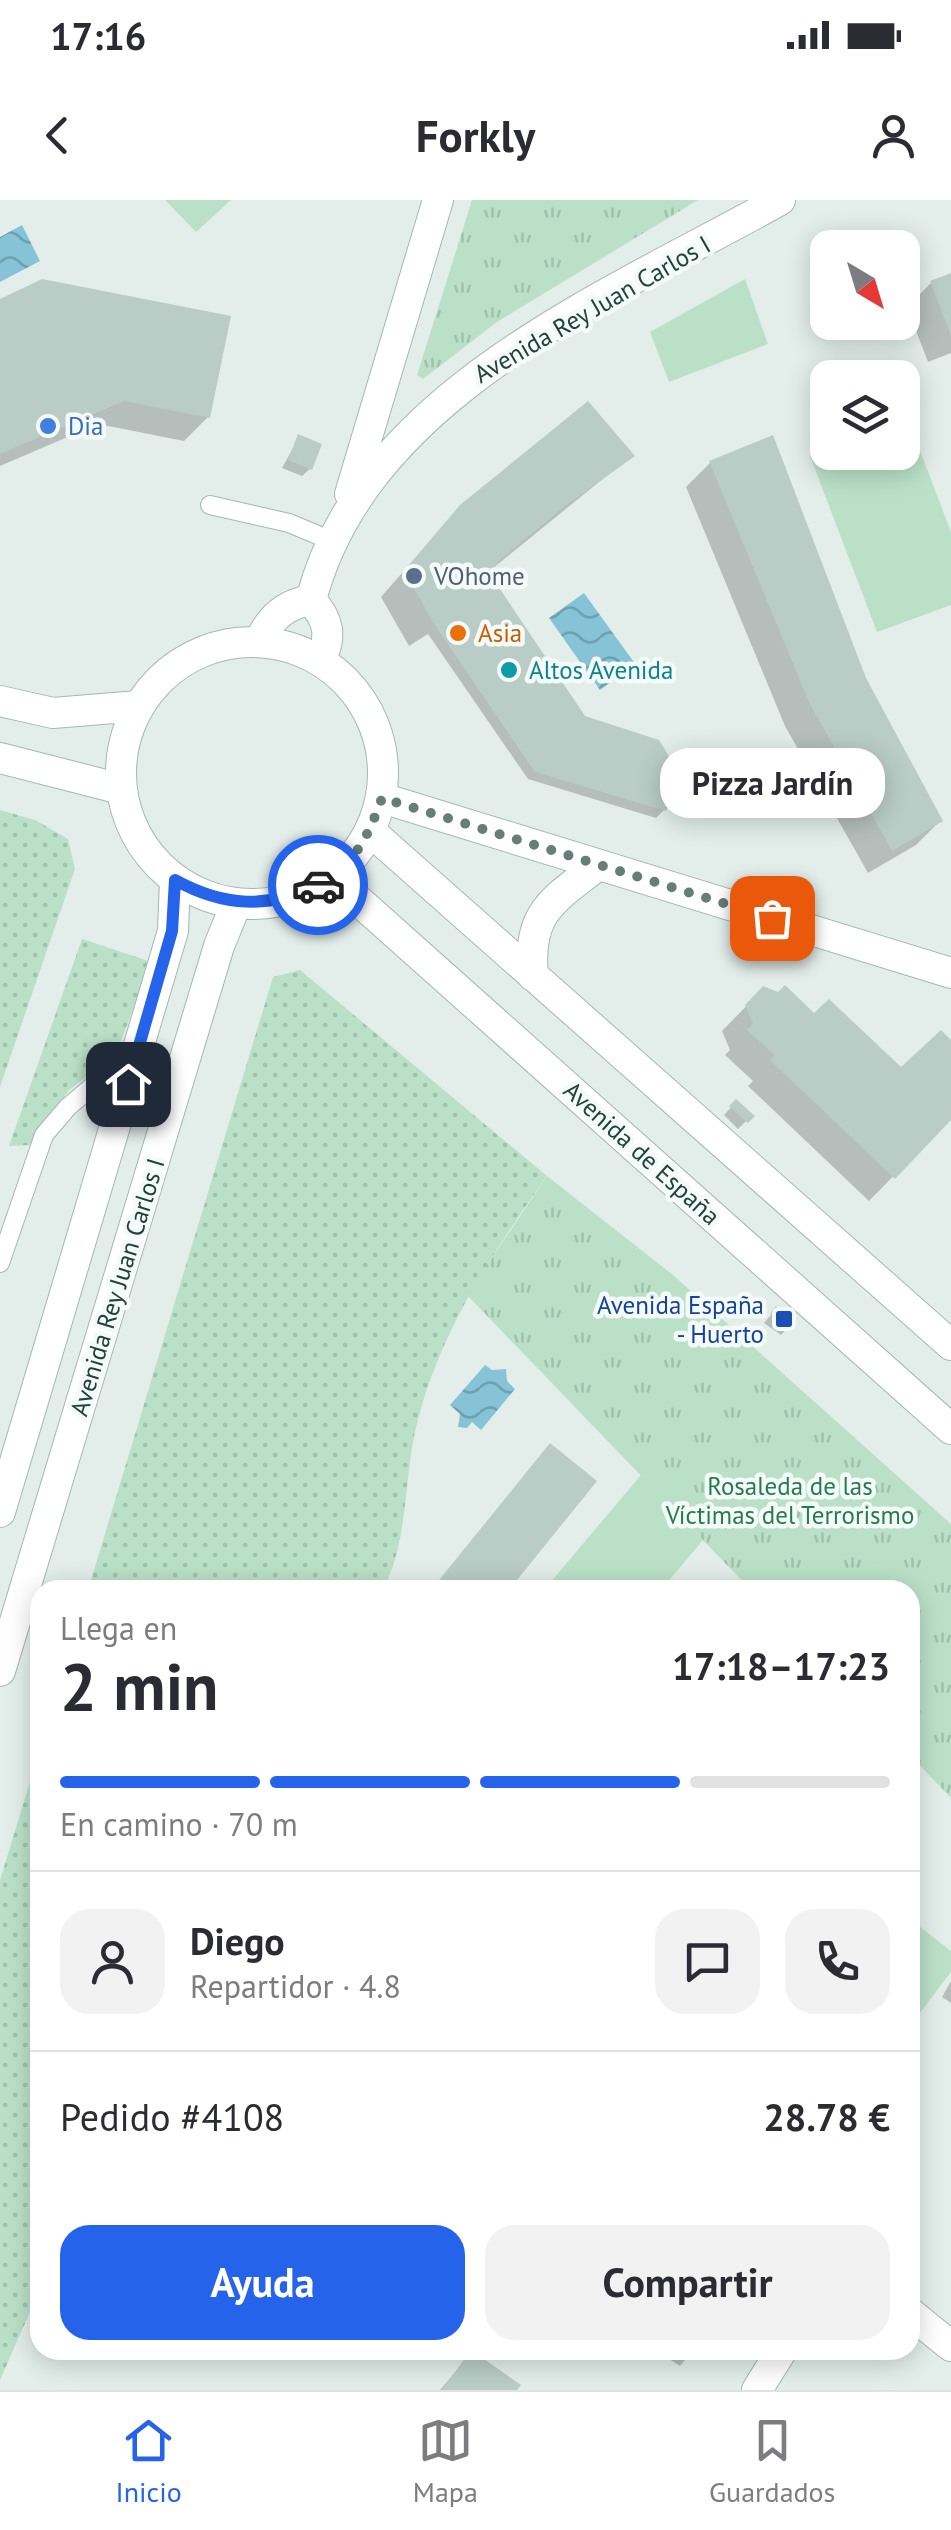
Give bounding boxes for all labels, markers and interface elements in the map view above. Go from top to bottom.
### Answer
text: 17:16 [50,11,146,60]
text: Forkly [416,106,535,164]
icon: back [30,108,85,163]
icon: person [866,108,921,163]
street label: Avenida Rey Juan Carlos I [468,228,716,390]
north arrow [810,230,920,340]
map controls [810,230,920,470]
button: layers [810,360,920,470]
place label: Dia [68,410,103,442]
marker: Dia [37,415,59,437]
place label: VOhome [433,560,525,592]
marker: VOhome [403,565,425,587]
place label: Asia [478,617,522,649]
marker: Asia [447,622,469,644]
place label: Altos Avenida [529,654,673,686]
marker: Altos Avenida [498,659,520,681]
callout: Pizza Jardín [660,748,884,818]
text: Pizza Jardín [692,762,853,804]
courier [268,835,368,935]
icon: car [291,858,346,913]
pin [730,876,815,961]
icon: bag [745,891,800,946]
pin [86,1042,171,1127]
icon: home [101,1057,156,1112]
street label: Avenida de España [557,1074,727,1232]
street label: Avenida Rey Juan Carlos I [63,1154,171,1420]
place label: Avenida España - Huerto [597,1289,764,1350]
marker: Avenida España - Huerto [773,1308,795,1330]
park label: Rosaleda de las Víctimas del Terrorismo [665,1470,914,1531]
text: Llega en [60,1607,177,1649]
text: 17:18–17:23 [672,1641,890,1690]
text: 2 min [60,1644,219,1728]
text: En camino · 70 m [60,1803,298,1845]
button: person [60,1909,165,2014]
button: chat [655,1909,760,2014]
button: phone [785,1909,890,2014]
text: Diego [190,1916,285,1965]
text: Repartidor · 4.8 [190,1965,401,2007]
text: Pedido #4108 [60,2092,284,2141]
text: 28.78 € [763,2092,890,2141]
button: Ayuda [60,2225,465,2340]
button: Compartir [485,2225,890,2340]
tab: Inicio [116,2413,182,2510]
tab: Mapa [413,2413,478,2510]
tab: Guardados [709,2413,835,2510]

